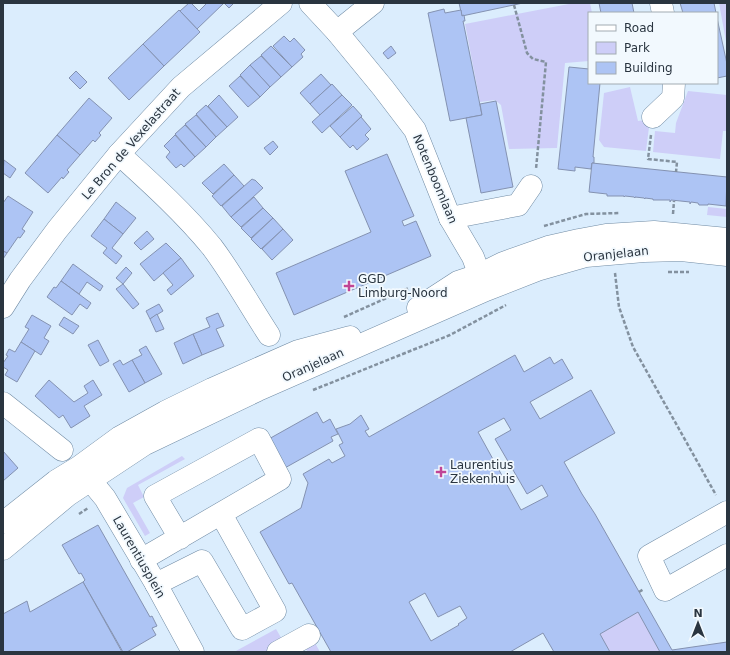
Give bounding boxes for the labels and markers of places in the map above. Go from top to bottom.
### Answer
place label: GGD Limburg-Noord [358,272,448,300]
marker: GGD Limburg-Noord [343,280,355,292]
place label: Laurentius Ziekenhuis [450,458,515,486]
marker: Laurentius Ziekenhuis [435,466,447,478]

